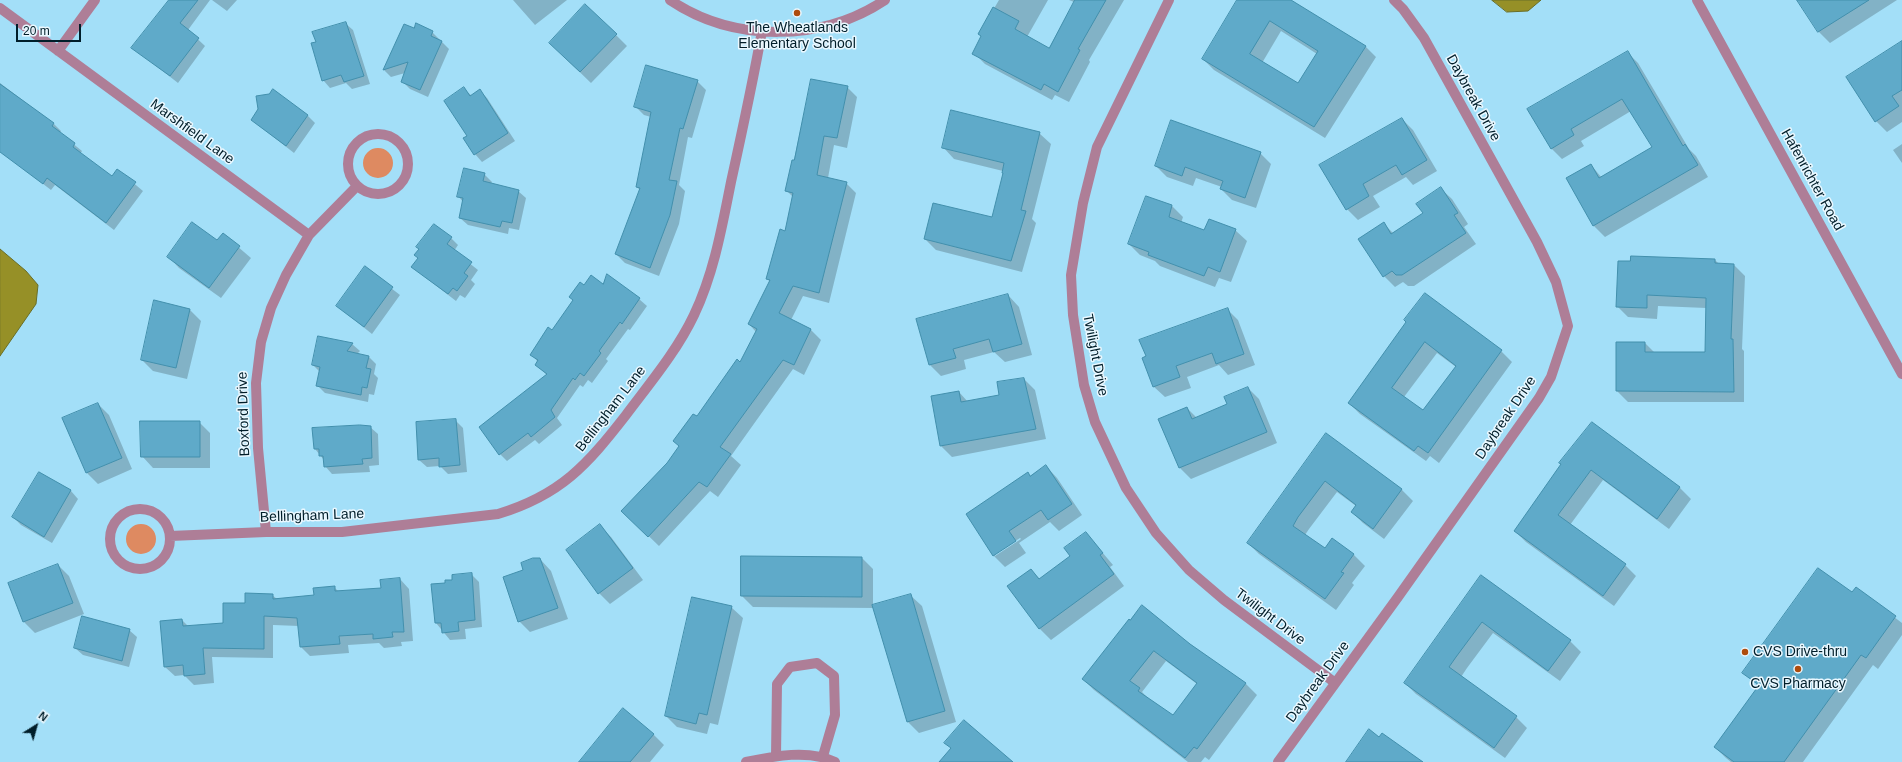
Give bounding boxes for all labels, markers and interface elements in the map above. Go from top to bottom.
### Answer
marker: The Wheatlands Elementary School [792,8,802,18]
scale bar [18,16,83,42]
place label: The Wheatlands Elementary School [738,20,856,52]
text: 20 m [23,24,50,38]
street label: Daybreak Drive [1442,52,1504,144]
street label: Marshfield Lane [147,96,237,168]
street label: Hafenrichter Road [1777,126,1847,234]
street label: Twilight Drive [1079,313,1111,397]
street label: Bellingham Lane [572,363,650,455]
street label: Boxford Drive [234,371,254,457]
street label: Daybreak Drive [1472,373,1540,463]
street label: Bellingham Lane [260,506,364,526]
street label: Twilight Drive [1232,585,1308,649]
street label: Daybreak Drive [1283,638,1353,726]
place label: CVS Drive-thru [1753,644,1847,660]
marker: CVS Drive-thru [1740,647,1750,657]
marker: CVS Pharmacy [1793,664,1803,674]
place label: CVS Pharmacy [1750,676,1846,692]
north arrow [16,706,56,746]
text: N [36,709,50,724]

